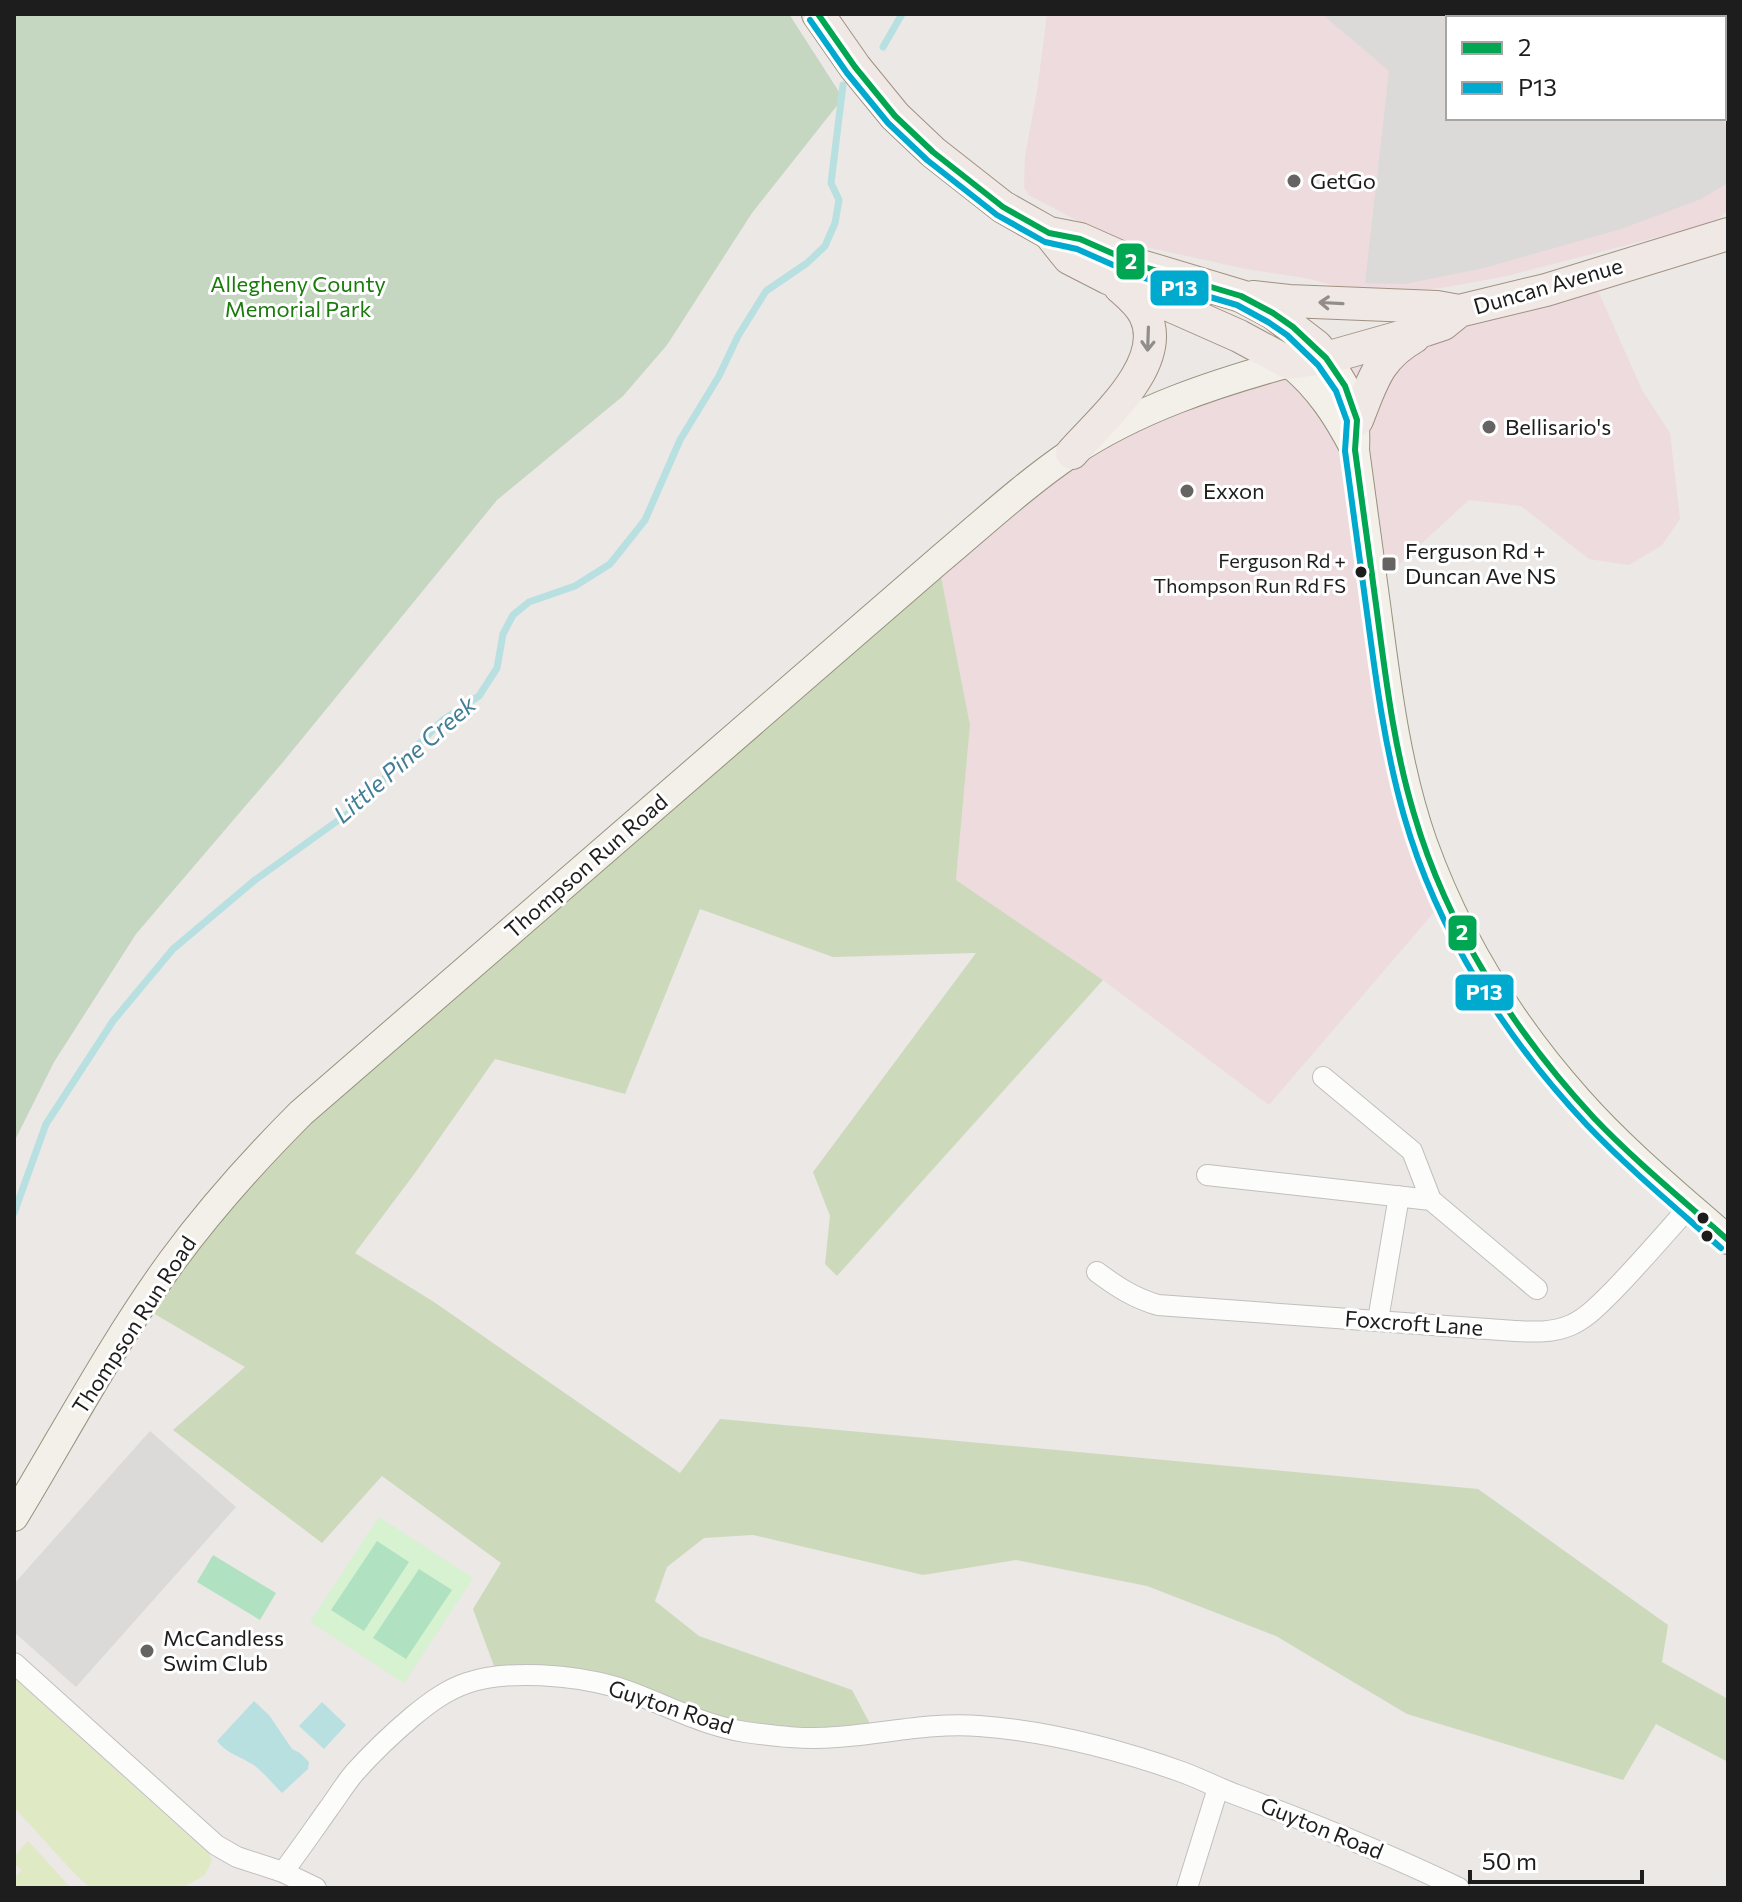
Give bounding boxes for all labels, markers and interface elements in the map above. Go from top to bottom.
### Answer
legend [1446,16,1726,120]
text: 2 [1518,32,1531,61]
text: P13 [1518,72,1557,101]
place label: GetGo [1310,167,1376,194]
marker: GetGo [1285,172,1303,190]
line badge: 2 [1115,242,1146,281]
text: 2 [1125,247,1137,274]
street label: Duncan Avenue [1470,251,1625,320]
line badge: P13 [1149,269,1210,307]
park label: Allegheny County Memorial Park [210,270,386,322]
text: P13 [1160,274,1198,301]
one-way arrow [1318,295,1345,310]
one-way arrow [1141,325,1156,352]
place label: Bellisario's [1505,413,1611,440]
marker: Bellisario's [1480,418,1498,436]
place label: Exxon [1203,477,1265,504]
marker: Exxon [1178,482,1196,500]
place label: Ferguson Rd + Duncan Ave NS [1405,537,1556,589]
place label: Ferguson Rd + Thompson Run Rd FS [1153,548,1346,597]
marker: Ferguson Rd + Duncan Ave NS [1380,555,1398,573]
marker: Ferguson Rd + Thompson Run Rd FS [1353,564,1369,580]
water label: Little Pine Creek [327,689,482,829]
street label: Thompson Run Road [499,788,673,944]
line badge: 2 [1447,914,1478,952]
text: 2 [1456,918,1468,945]
line badge: P13 [1454,973,1515,1012]
text: P13 [1465,978,1503,1005]
unlabelled marker [1695,1210,1711,1226]
unlabelled marker [1699,1228,1715,1244]
street label: Thompson Run Road [66,1231,201,1419]
street label: Foxcroft Lane [1344,1304,1484,1341]
place label: McCandless Swim Club [163,1624,284,1676]
marker: McCandless Swim Club [138,1642,156,1660]
street label: Guyton Road [605,1674,737,1739]
street label: Guyton Road [1257,1791,1388,1864]
scale bar [1470,1834,1642,1884]
text: 50 m [1482,1846,1537,1875]

